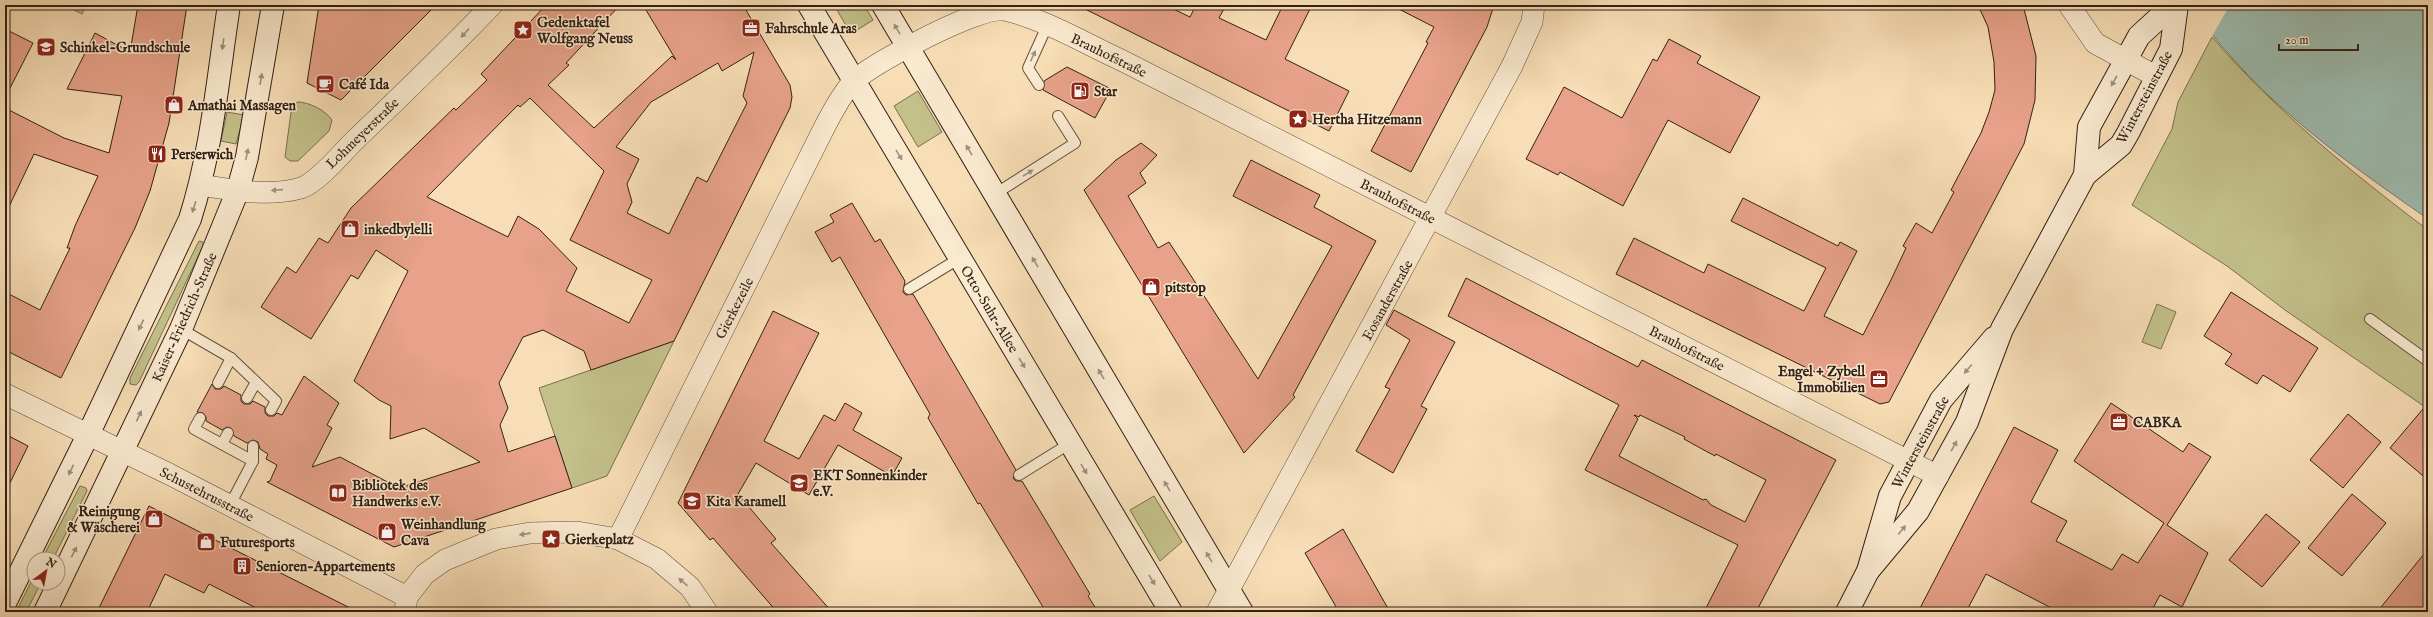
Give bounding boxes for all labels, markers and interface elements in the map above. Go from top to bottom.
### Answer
place label: Gedenktafel Wolfgang Neuss [536,14,633,48]
office icon: Fahrschule Aras [740,17,762,39]
place icon: Gedenktafel Wolfgang Neuss [512,19,534,41]
place label: Fahrschule Aras [765,20,857,38]
one-way arrow [893,23,900,35]
scale bar [2279,26,2358,52]
one-way arrow [461,29,470,38]
street label: Brauhofstraße [1068,30,1150,82]
text: 20 m [2285,33,2308,48]
school or university icon: Schinkel-Grundschule [35,36,57,58]
one-way arrow [220,38,226,50]
place label: Schinkel-Grundschule [60,39,191,57]
street label: Wintersteinstraße [2113,47,2177,147]
one-way arrow [1030,50,1036,62]
one-way arrow [258,72,264,85]
cafe icon: Café Ida [314,73,336,95]
one-way arrow [2111,75,2118,87]
place label: Café Ida [339,76,390,94]
fuel station icon: Star [1069,80,1091,102]
place label: Star [1094,83,1118,101]
shop icon: Amathai Massagen [163,94,185,116]
street label: Lohmeyerstraße [322,94,404,173]
place label: Amathai Massagen [187,97,297,115]
place icon: Hertha Hitzemann [1287,108,1309,130]
place label: Hertha Hitzemann [1312,111,1423,129]
restaurant icon: Perserwich [146,143,168,165]
one-way arrow [965,144,972,156]
place label: Perserwich [171,146,234,164]
one-way arrow [245,148,251,160]
one-way arrow [895,150,903,160]
one-way arrow [1022,169,1034,176]
street label: Brauhofstraße [1357,175,1439,229]
one-way arrow [271,187,283,194]
one-way arrow [191,201,197,213]
shop icon: inkedbylelli [339,218,361,240]
place label: inkedbylelli [364,221,432,239]
street label: Kaiser-Friedrich-Straße [148,249,222,385]
one-way arrow [1032,256,1039,268]
street label: Eosanderstraße [1358,257,1418,344]
street label: Otto-Suhr-Allee [956,263,1023,357]
street label: Gierkezeile [712,274,758,342]
shop icon: pitstop [1140,276,1162,298]
place label: pitstop [1164,279,1206,297]
one-way arrow [138,319,144,331]
street label: Brauhofstraße [1646,322,1728,376]
one-way arrow [1018,358,1026,368]
place label: Engel + Zybell Immobilien [1778,363,1866,397]
one-way arrow [1963,363,1972,374]
one-way arrow [1098,368,1105,380]
office icon: Engel + Zybell Immobilien [1868,368,1890,390]
street label: Wintersteinstraße [1888,393,1954,492]
one-way arrow [136,410,142,421]
office icon: CABKA [2108,411,2130,433]
place label: CABKA [2133,414,2183,432]
one-way arrow [1951,440,1958,451]
street label: Schustehrusstraße [156,463,257,527]
one-way arrow [1081,463,1088,475]
one-way arrow [68,464,74,476]
place label: EKT Sonnenkinder e.V. [813,467,928,501]
school or university icon: EKT Sonnenkinder e.V. [788,472,810,494]
place label: Bibliotek des Handwerks e.V. [352,477,441,511]
one-way arrow [1164,480,1171,492]
library icon: Bibliotek des Handwerks e.V. [327,482,349,504]
school or university icon: Kita Karamell [681,490,703,512]
place label: Kita Karamell [706,493,787,511]
place label: Reinigung & Wäscherei [67,503,141,537]
shop icon: Reinigung & Wäscherei [143,508,165,530]
place label: Weinhandlung Cava [400,516,487,550]
shop icon: Weinhandlung Cava [376,521,398,543]
one-way arrow [1897,525,1906,536]
place icon: Gierkeplatz [540,528,562,550]
shop icon: Futuresports [195,531,217,553]
one-way arrow [519,531,531,537]
place label: Gierkeplatz [565,531,634,549]
place label: Futuresports [220,534,295,552]
one-way arrow [71,546,77,557]
north arrow [26,551,66,591]
one-way arrow [1205,551,1212,562]
text: N [42,554,59,572]
building icon: Senioren-Appartements [231,555,253,577]
place label: Senioren-Appartements [256,558,395,576]
one-way arrow [1148,574,1155,586]
one-way arrow [678,577,689,586]

